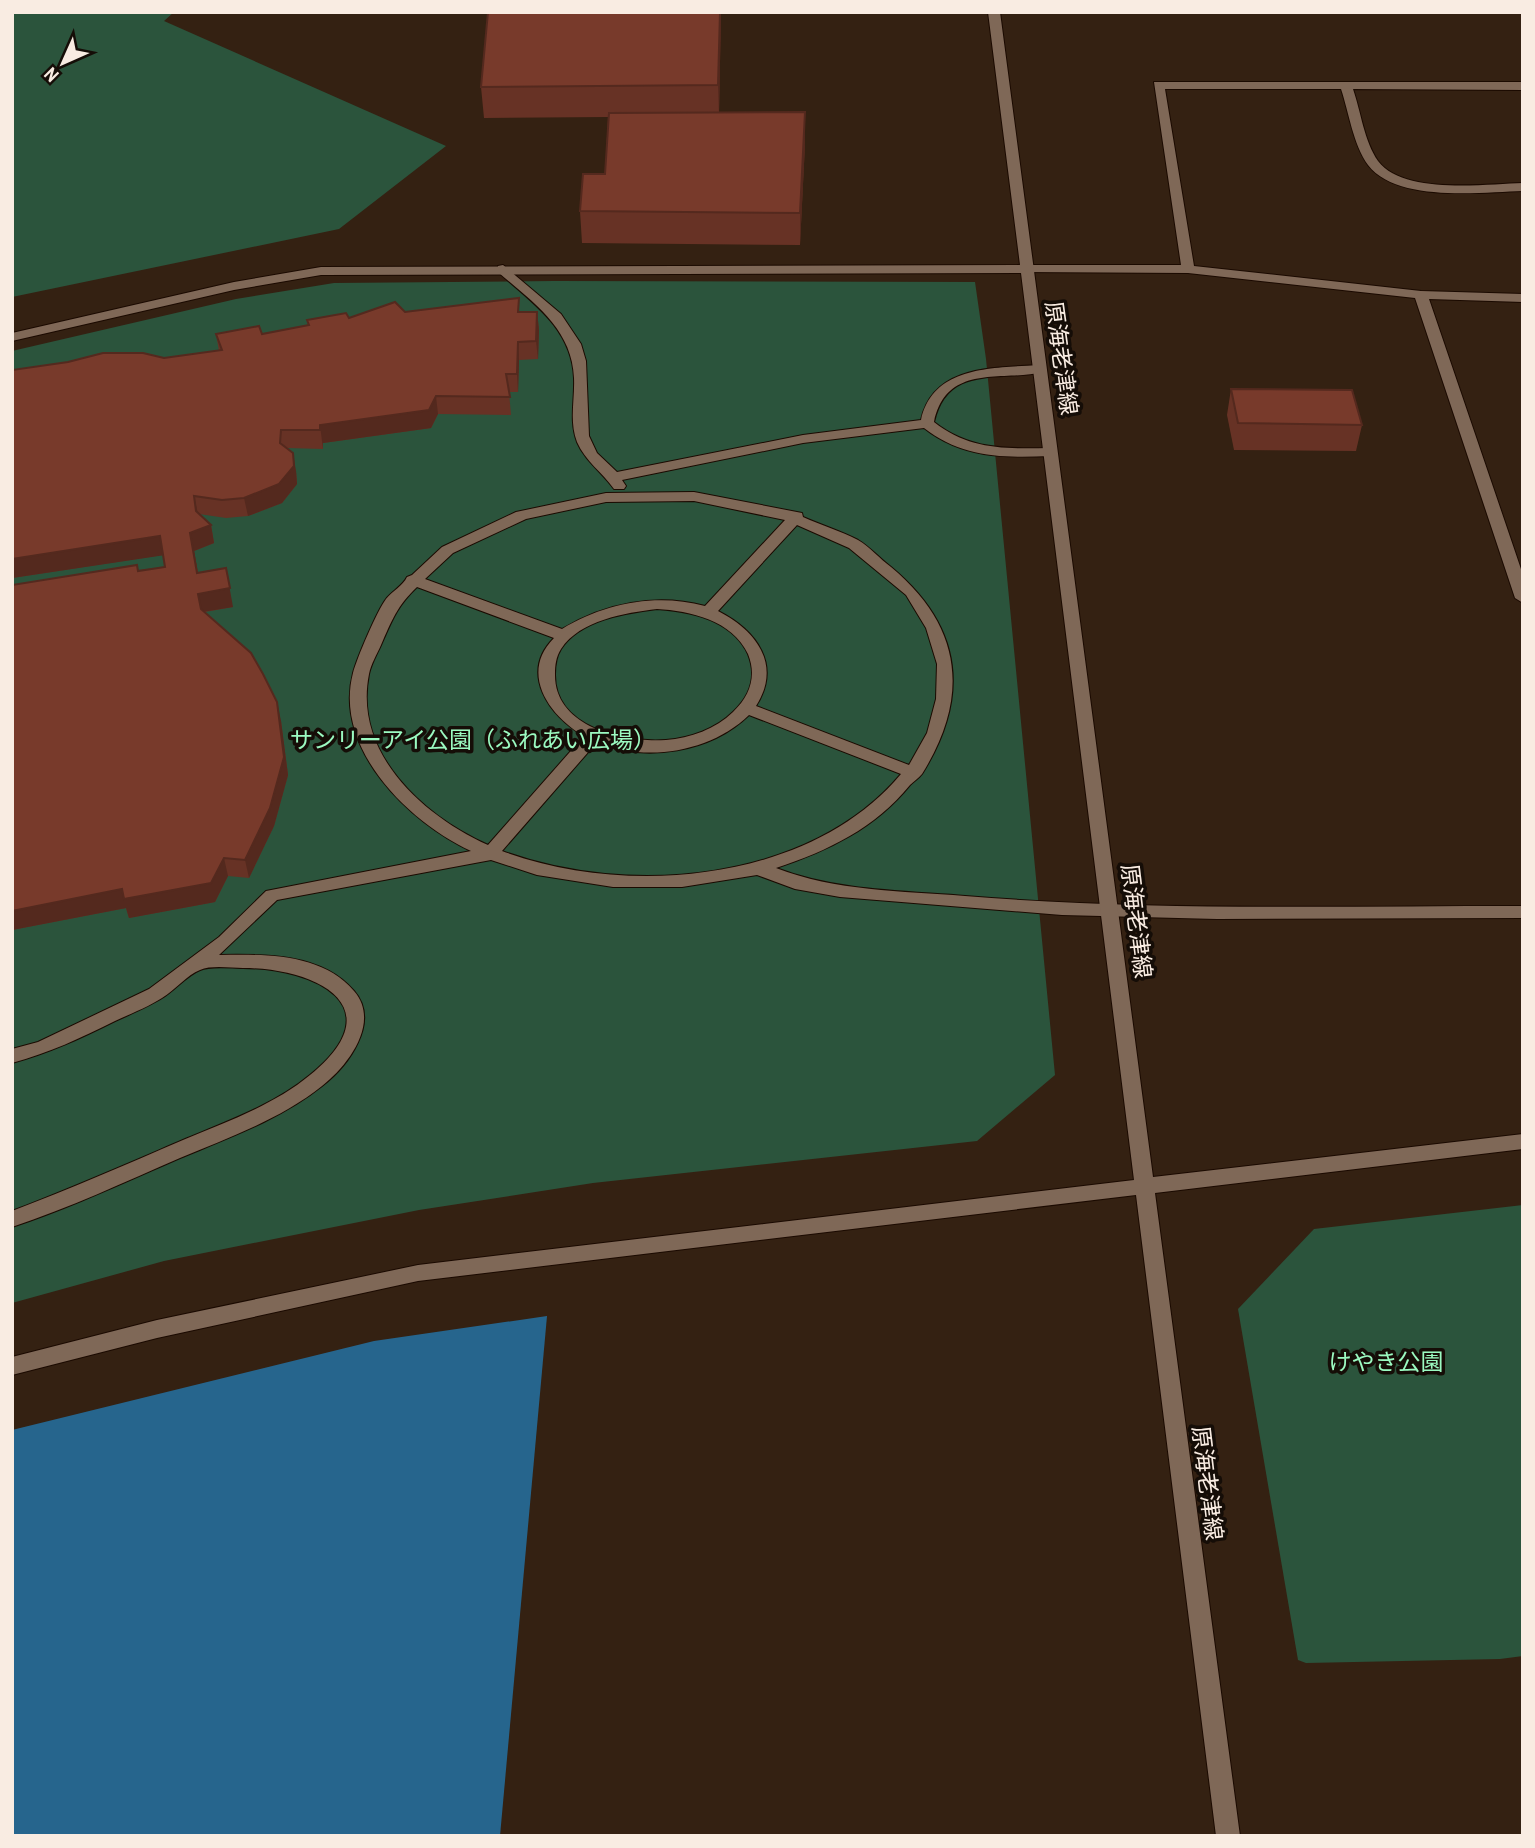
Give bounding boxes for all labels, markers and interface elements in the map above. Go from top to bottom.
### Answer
north arrow [28,28,98,98]
text: N [38,62,64,88]
street label: 原海老津線 [1039,299,1085,417]
park label: サンリーアイ公園（ふれあい広場） [290,724,656,755]
street label: 原海老津線 [1115,862,1159,980]
park label: けやき公園 [1329,1346,1444,1377]
street label: 原海老津線 [1186,1424,1230,1542]

